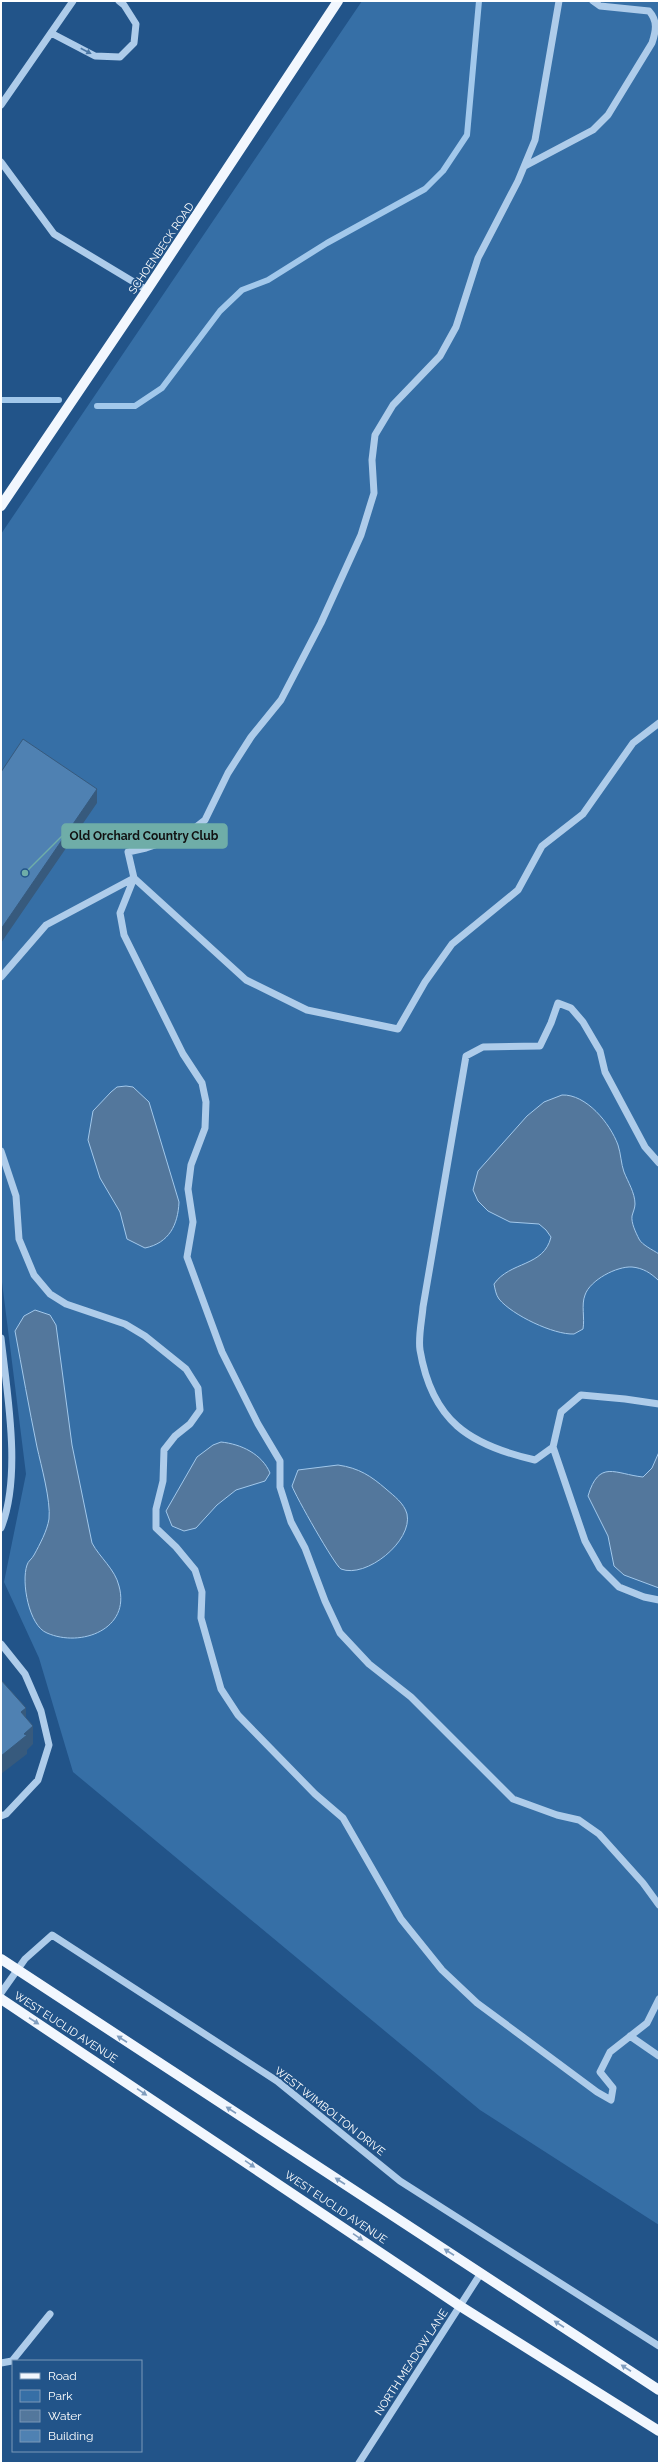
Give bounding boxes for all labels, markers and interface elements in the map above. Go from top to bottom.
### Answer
one-way arrow [80,48,92,54]
street label: SCHOENBECK ROAD [126,200,197,296]
callout: Old Orchard Country Club [62,824,227,848]
text: Old Orchard Country Club [70,829,219,843]
street label: WEST EUCLID AVENUE [12,1989,120,2066]
one-way arrow [28,2017,40,2024]
one-way arrow [116,2035,128,2042]
street label: WEST WIMBOLTON DRIVE [272,2064,388,2159]
one-way arrow [137,2088,148,2096]
one-way arrow [226,2106,236,2114]
one-way arrow [245,2160,256,2168]
street label: WEST EUCLID AVENUE [282,2168,390,2247]
one-way arrow [334,2177,345,2185]
one-way arrow [353,2233,364,2240]
one-way arrow [443,2248,454,2256]
street label: NORTH MEADOW LANE [372,2306,451,2418]
one-way arrow [554,2320,564,2328]
legend [12,2360,142,2452]
one-way arrow [621,2364,632,2372]
text: Road [48,2369,77,2383]
text: Park [48,2389,73,2403]
text: Water [48,2409,82,2423]
text: Building [48,2429,94,2443]

